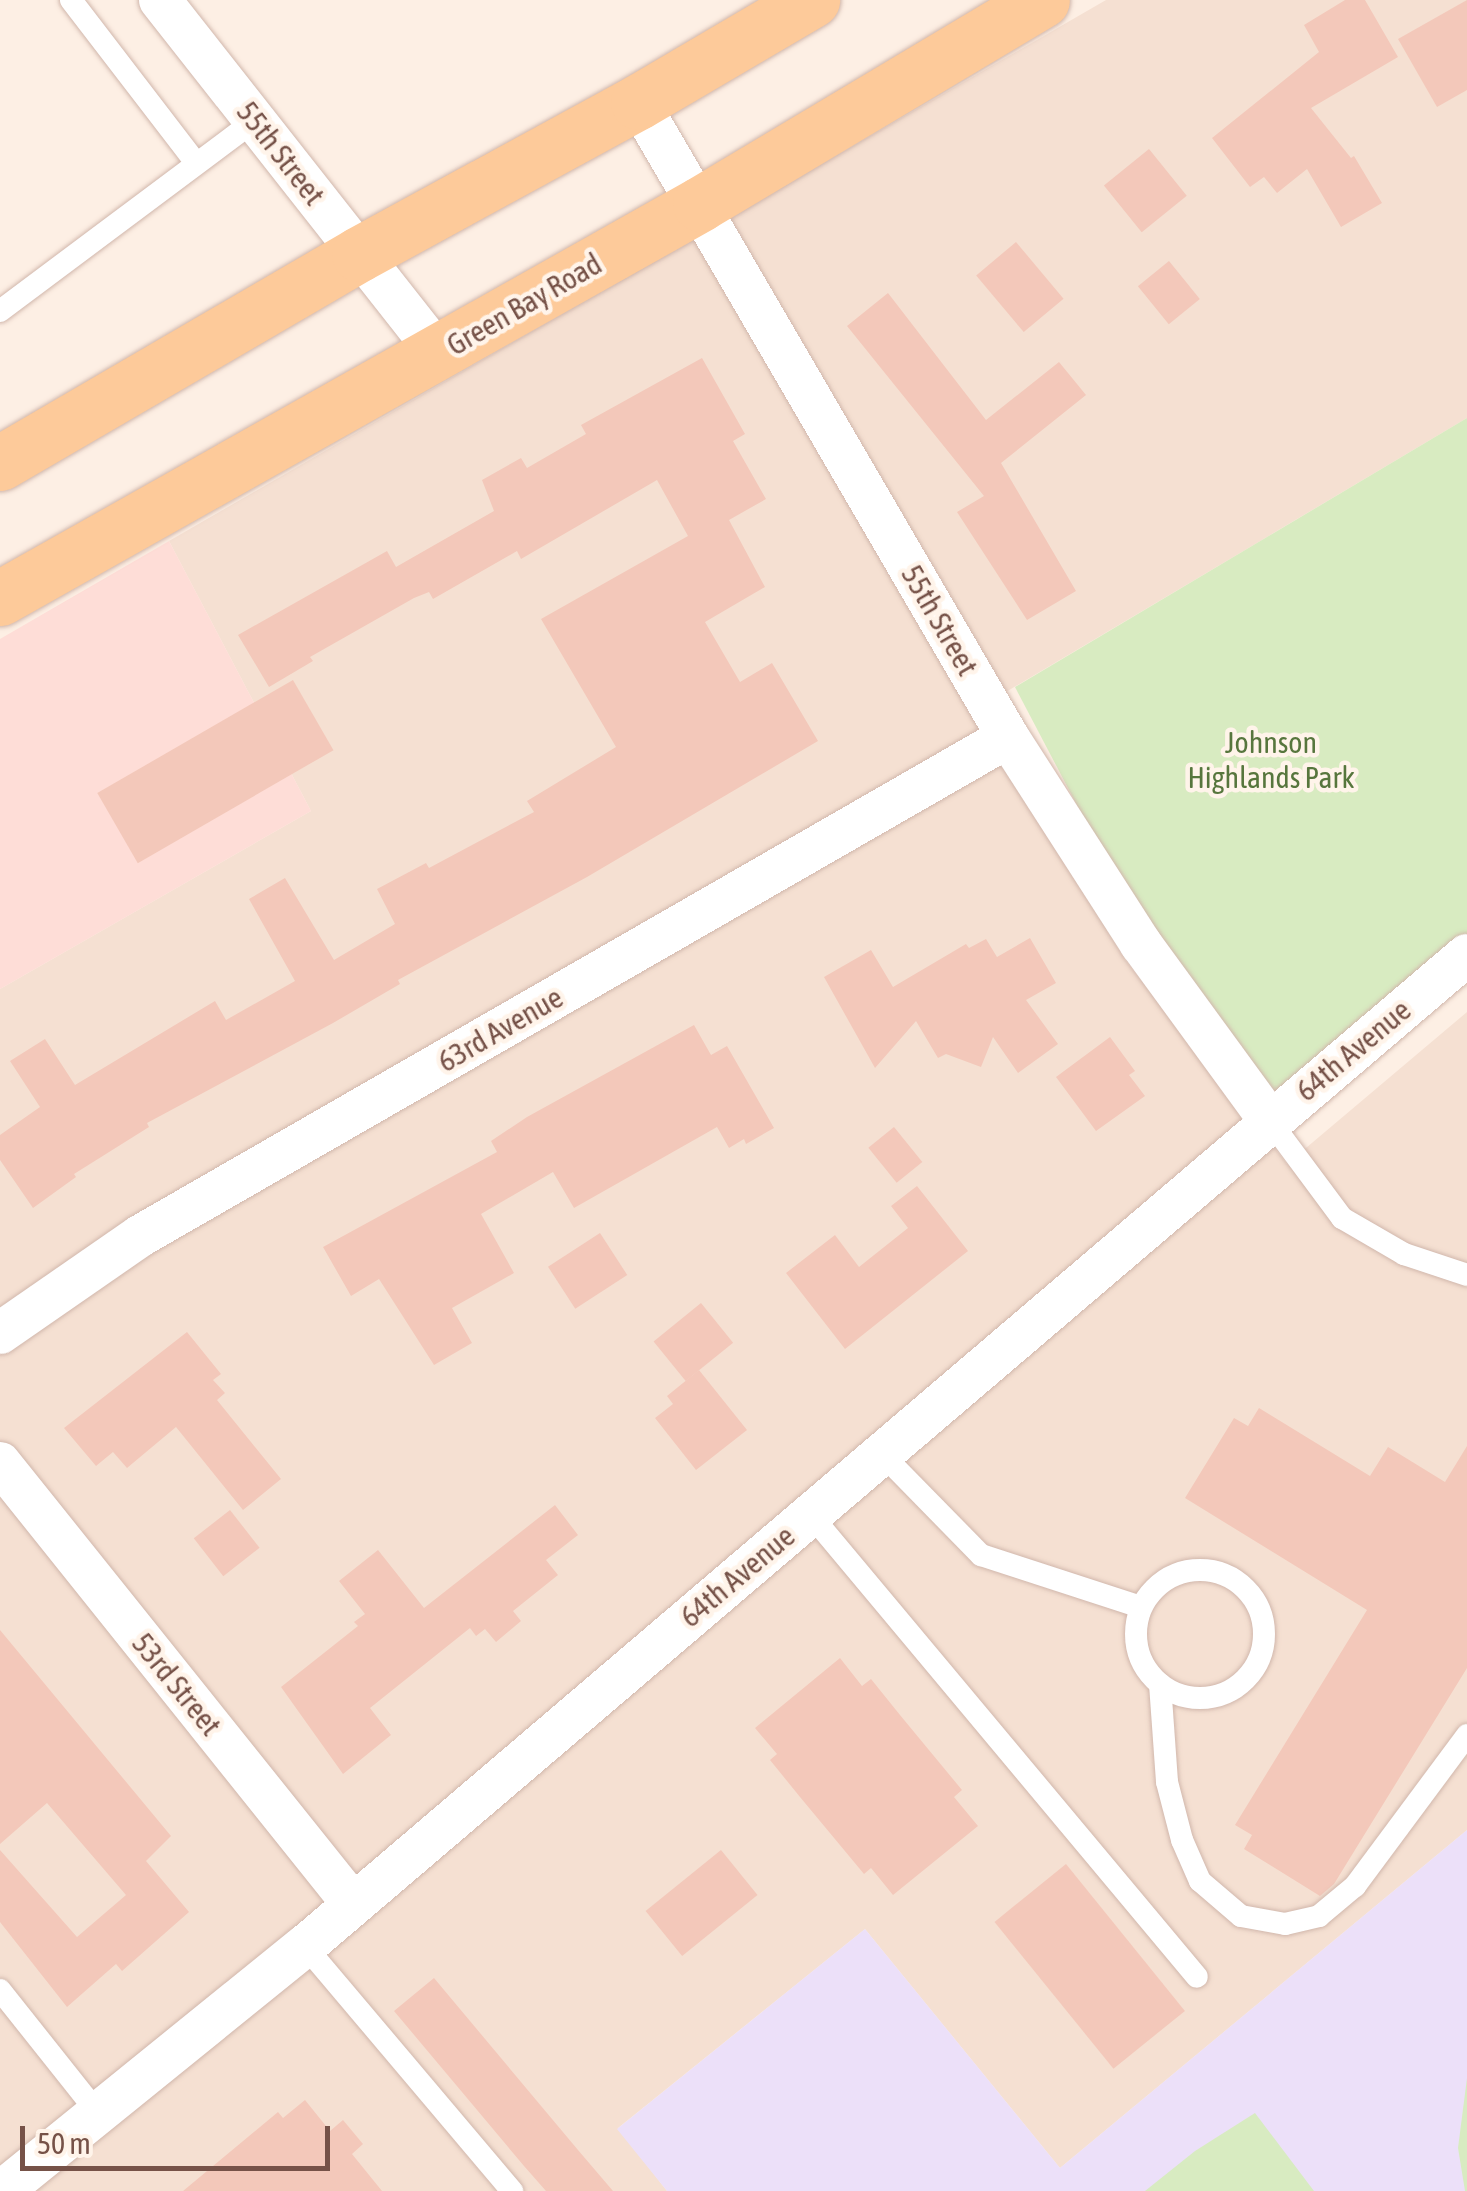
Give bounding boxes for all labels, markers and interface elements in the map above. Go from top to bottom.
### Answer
street label: 55th Street [229,94,333,212]
street label: Green Bay Road [440,245,608,363]
street label: 55th Street [894,558,986,682]
park label: Johnson Highlands Park [1187,724,1355,794]
street label: 63rd Avenue [431,979,569,1079]
street label: 64th Avenue [1288,992,1418,1108]
street label: 64th Avenue [672,1518,802,1634]
street label: 53rd Street [125,1626,229,1742]
scale bar [25,2106,335,2168]
text: 50 m [37,2126,91,2160]

